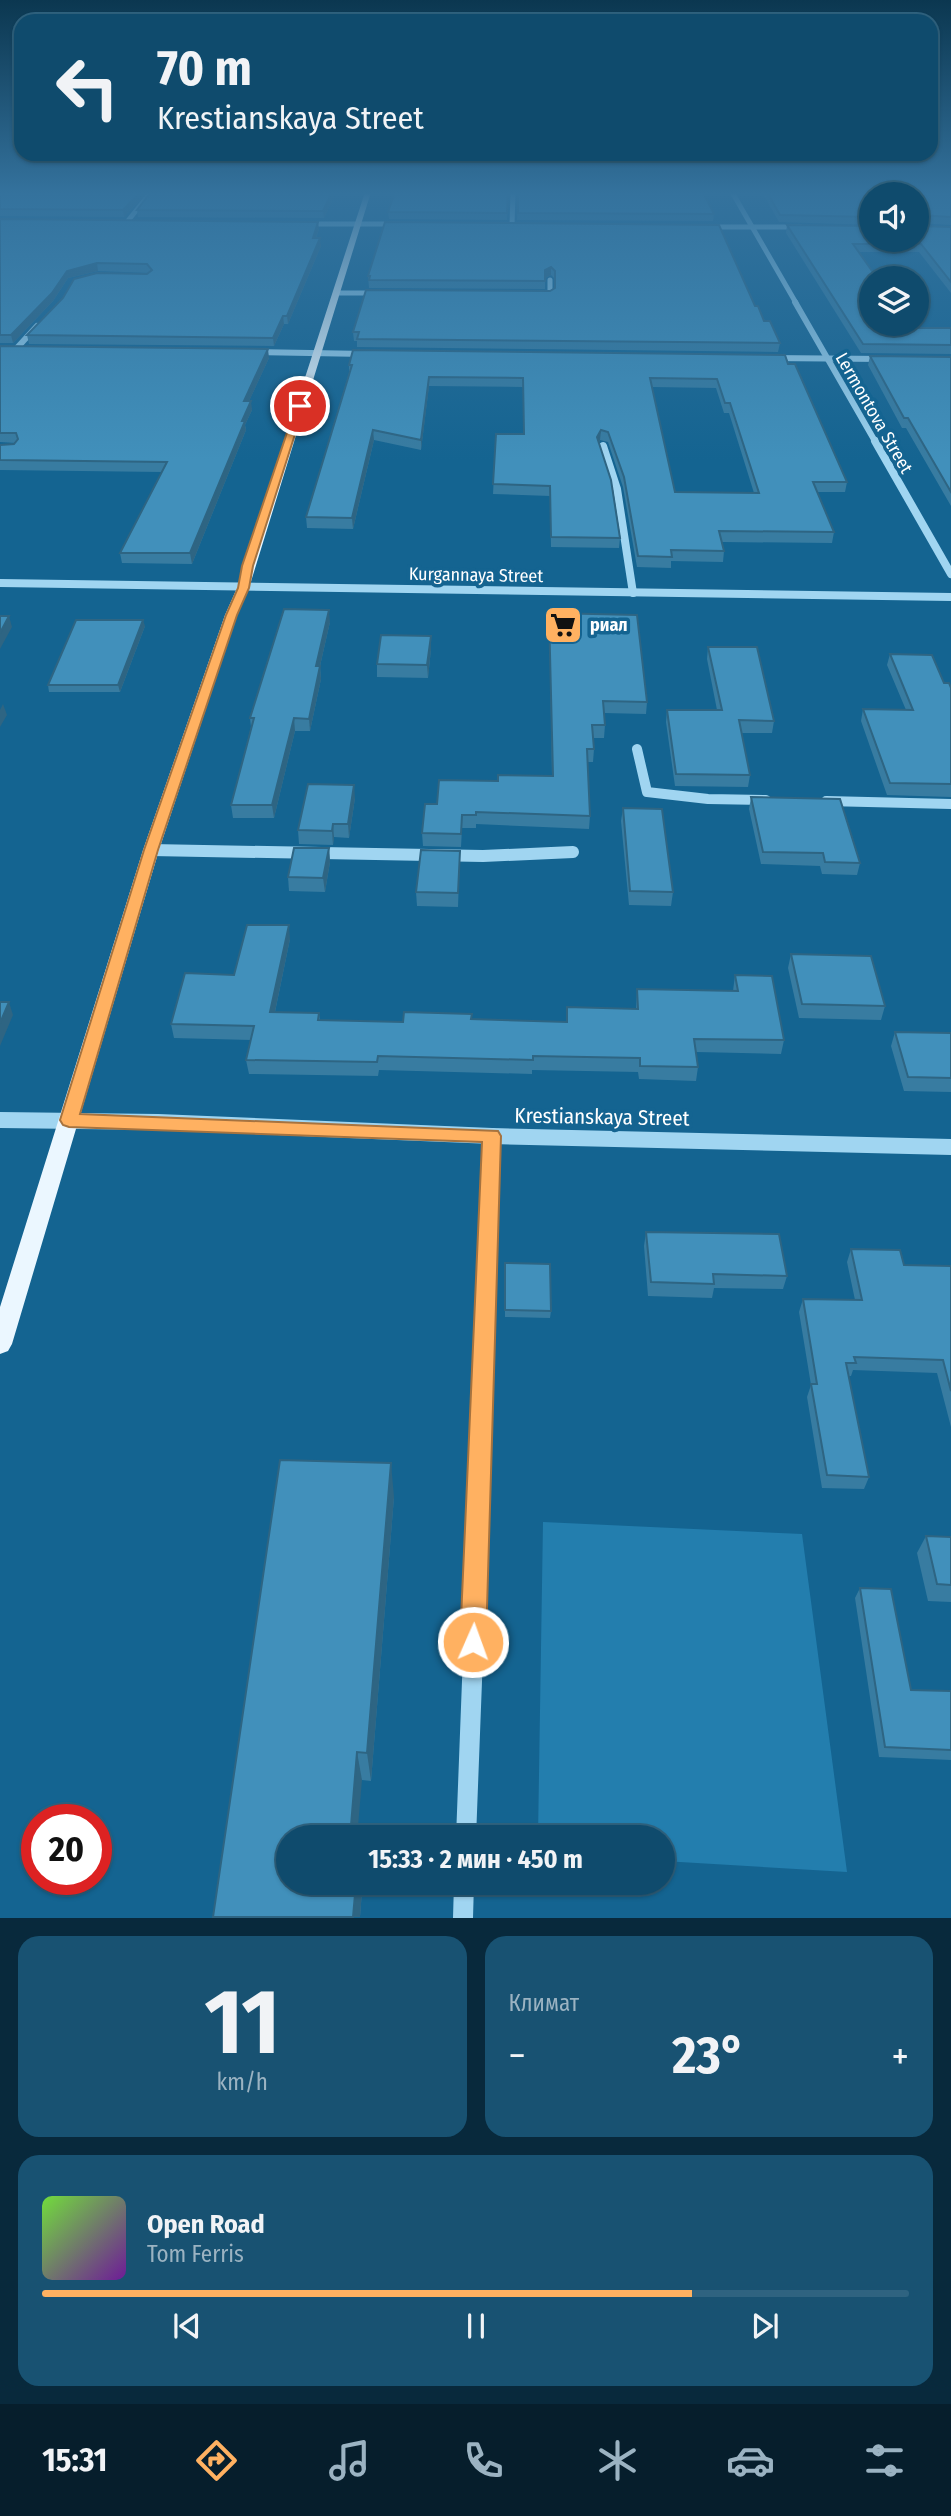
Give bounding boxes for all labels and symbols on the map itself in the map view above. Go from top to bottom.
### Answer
street label: Lermontova Street [831,349,917,477]
pin [270,376,330,436]
street label: Kurgannaya Street [409,563,543,587]
supermarket icon: риал [542,604,584,646]
place label: риал [590,614,628,636]
street label: Krestianskaya Street [514,1102,690,1132]
position arrow [436,1605,510,1679]
speed limit sign: 20 [21,1804,112,1895]

